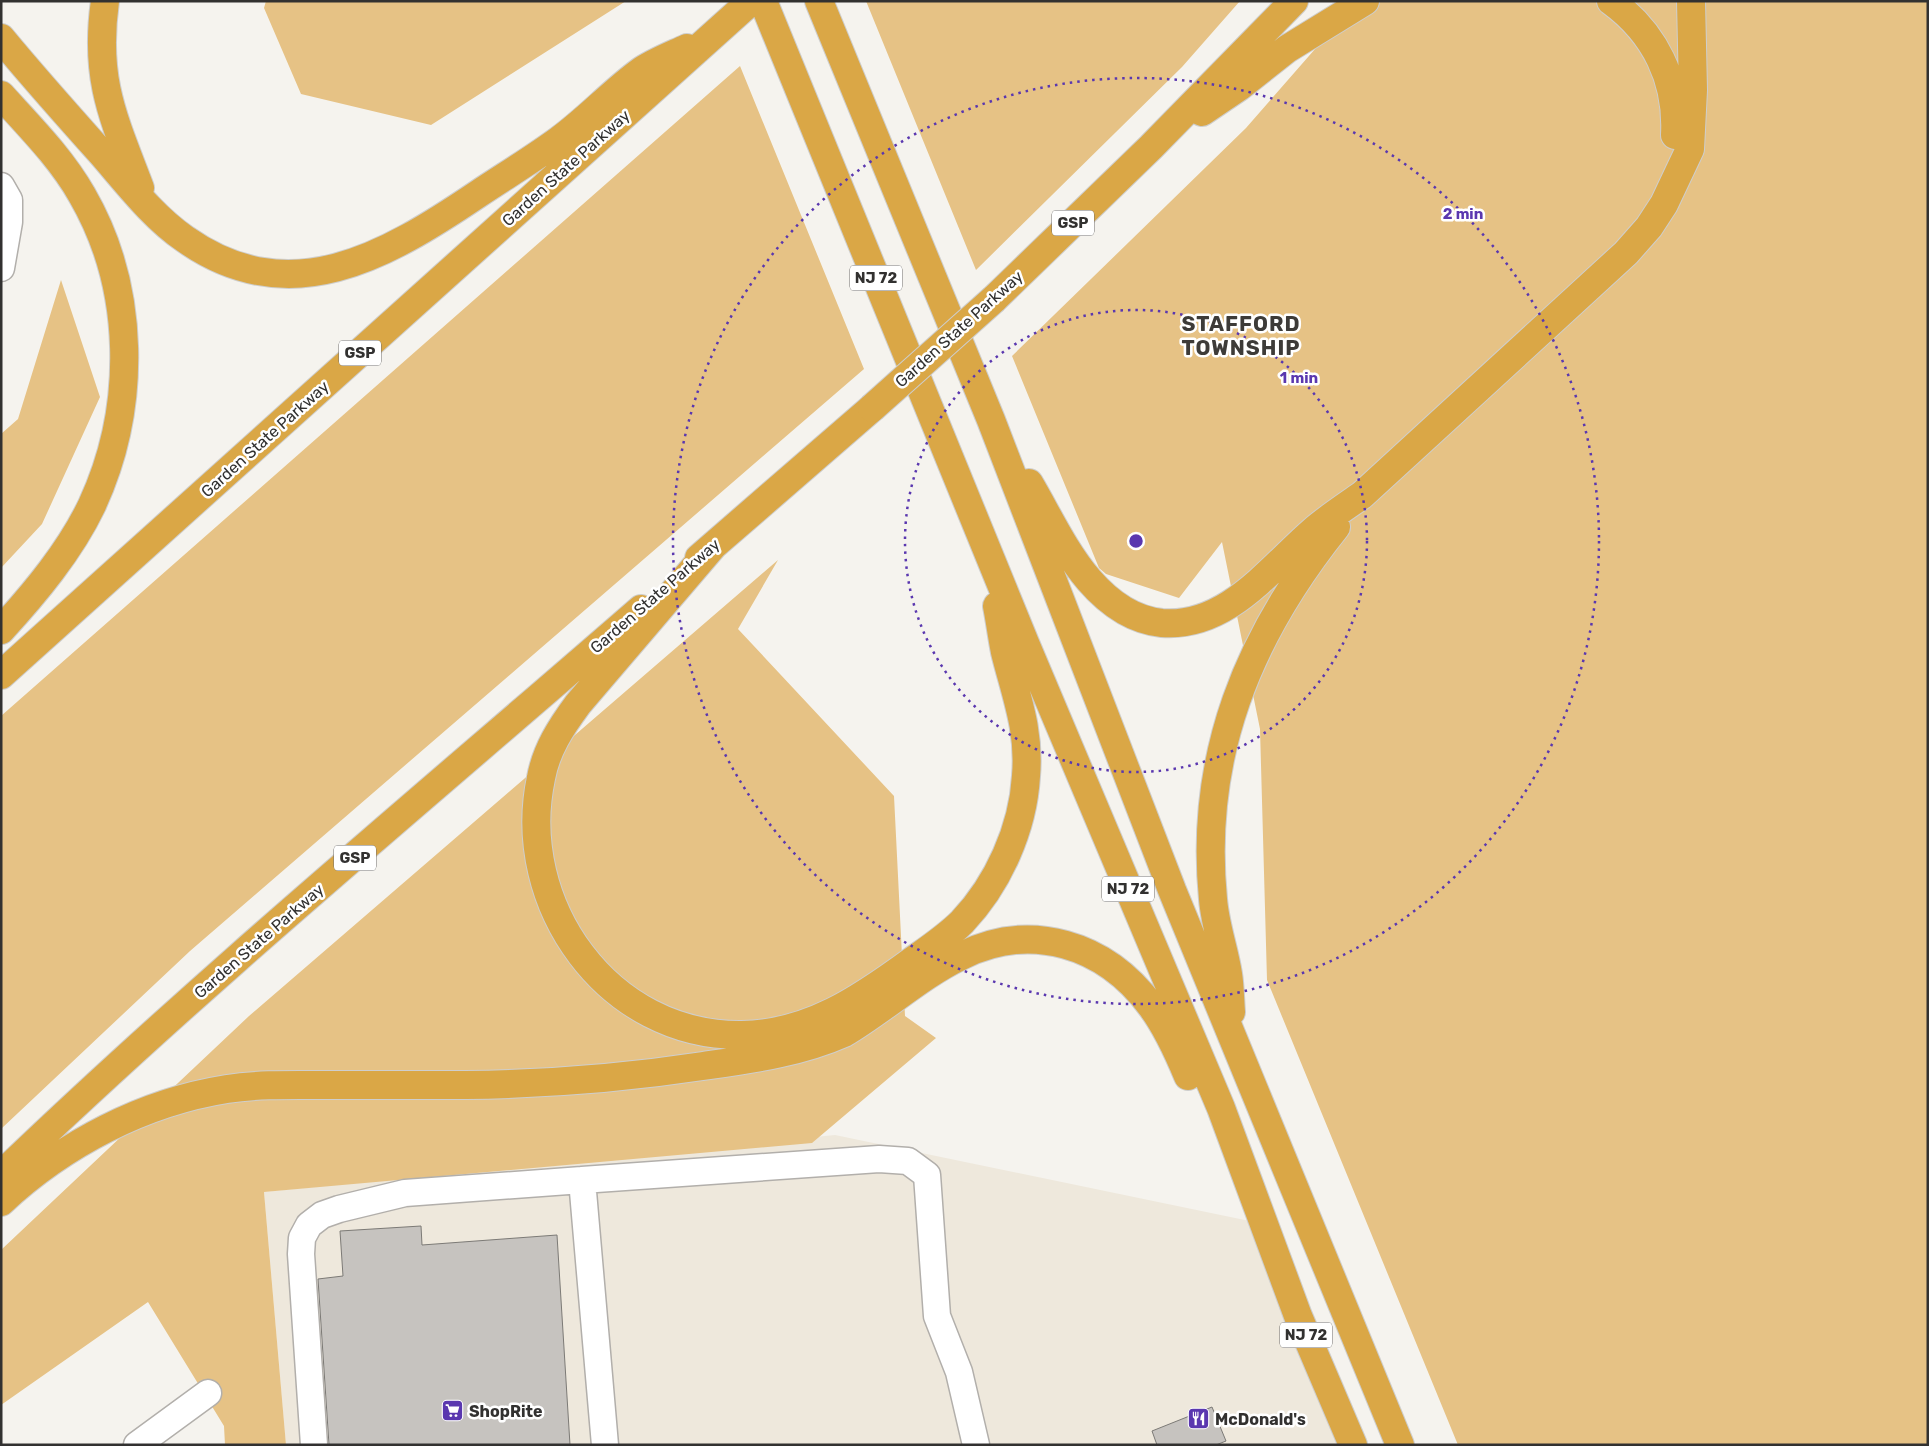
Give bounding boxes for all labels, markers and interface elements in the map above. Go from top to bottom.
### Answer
street label: Garden State Parkway [498,106,634,230]
text: 2 min [1443,205,1483,223]
road number: GSP [1052,210,1094,236]
road number: NJ 72 [850,266,902,290]
street label: Garden State Parkway [891,267,1027,391]
district label: STAFFORD TOWNSHIP [1182,311,1300,360]
road number: GSP [339,340,381,366]
text: 1 min [1280,369,1318,387]
street label: Garden State Parkway [197,377,333,501]
centre of rings [1127,532,1145,550]
street label: Garden State Parkway [586,535,724,657]
road number: GSP [334,846,376,870]
road number: NJ 72 [1102,876,1154,902]
street label: Garden State Parkway [190,880,328,1002]
road number: NJ 72 [1280,1322,1332,1348]
supermarket icon: ShopRite [441,1399,465,1423]
place label: ShopRite [469,1402,543,1421]
restaurant icon: McDonald's [1187,1407,1211,1431]
place label: McDonald's [1215,1410,1306,1429]

